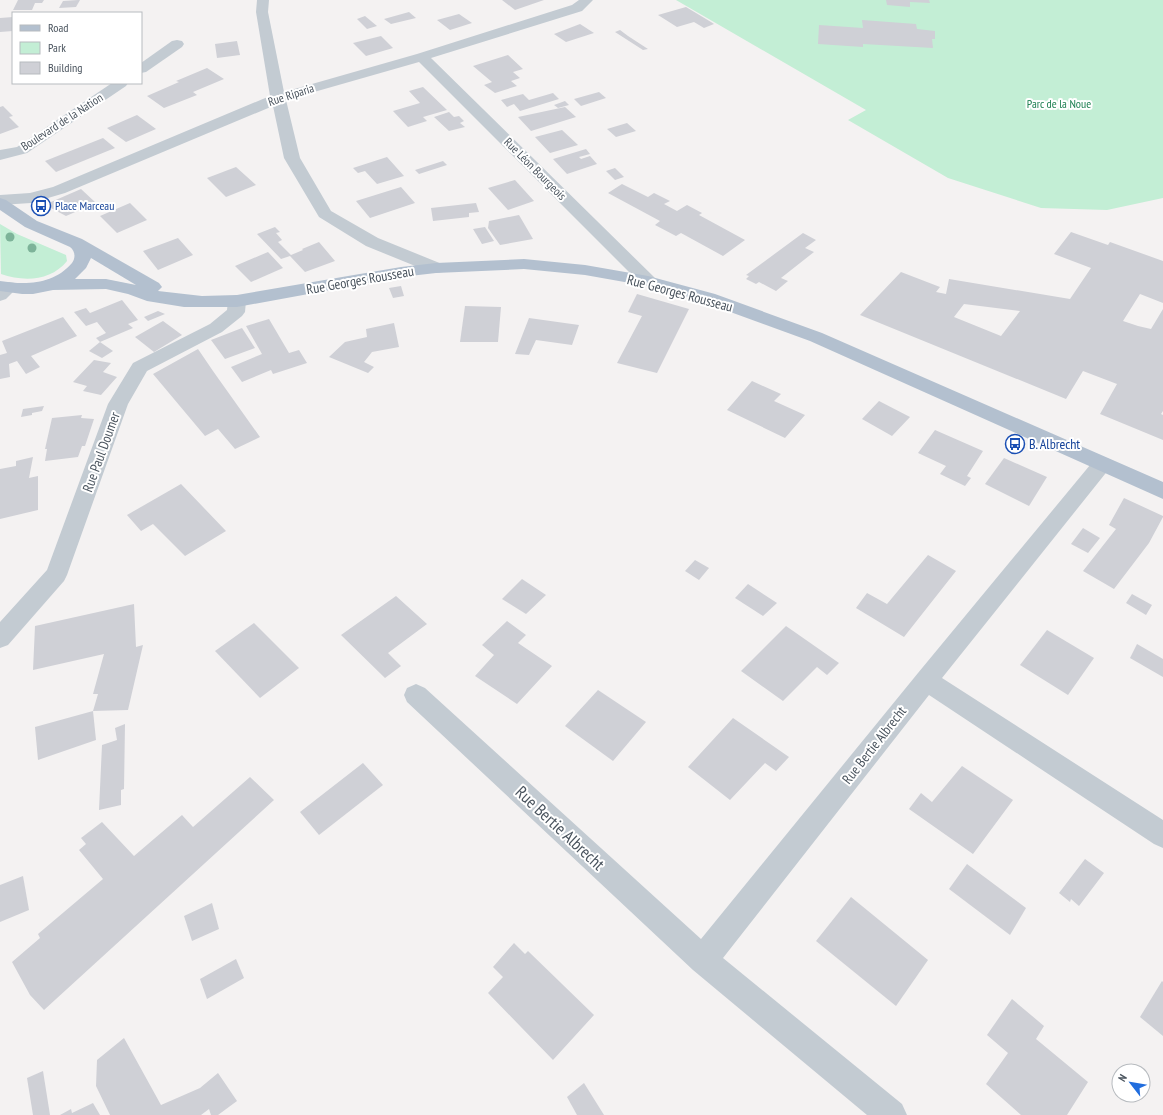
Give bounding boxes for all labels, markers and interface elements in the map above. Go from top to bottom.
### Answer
legend [12,12,142,84]
text: Road [48,20,68,35]
text: Park [48,40,66,55]
text: Building [48,60,83,75]
street label: Rue Riparia [266,80,316,109]
street label: Boulevard de la Nation [18,90,105,154]
park label: Parc de la Noue [1027,96,1091,111]
street label: Rue Léon Bourgeois [501,134,570,203]
bus stop icon: Place Marceau [30,195,52,217]
place label: Place Marceau [55,198,114,213]
street label: Rue Georges Rousseau [305,262,415,298]
street label: Rue Georges Rousseau [625,270,735,316]
street label: Rue Paul Doumer [78,409,124,494]
bus stop icon: B. Albrecht [1004,433,1026,455]
place label: B. Albrecht [1029,435,1080,453]
street label: Rue Bertie Albrecht [838,702,910,788]
street label: Rue Bertie Albrecht [511,781,609,875]
north arrow [1111,1063,1151,1103]
text: N [1115,1072,1130,1084]

